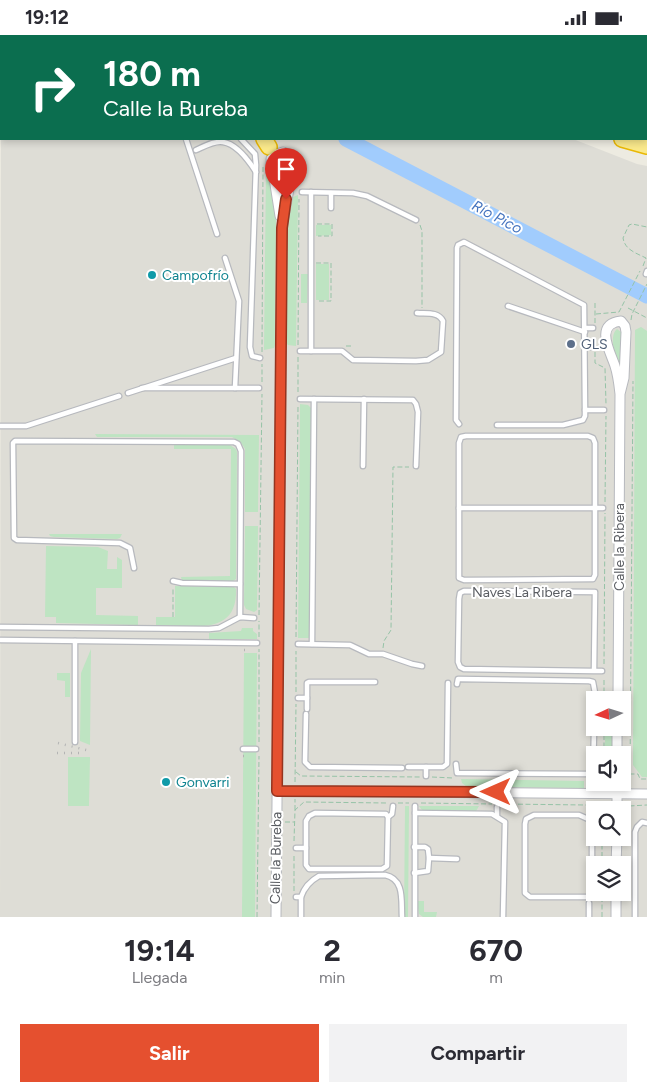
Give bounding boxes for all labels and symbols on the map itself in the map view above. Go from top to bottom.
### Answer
pin [265,148,307,199]
water label: Río Pico [469,196,525,238]
place label: Campofrío [162,267,229,284]
marker: Campofrío [146,269,158,281]
place label: GLS [581,336,608,353]
marker: GLS [565,338,577,350]
street label: Calle la Ribera [611,503,628,591]
street label: Naves La Ribera [472,584,572,601]
north arrow [586,691,631,736]
position arrow [469,765,521,817]
place label: Gonvarri [176,774,229,791]
marker: Gonvarri [160,776,172,788]
street label: Calle la Bureba [267,812,285,904]

